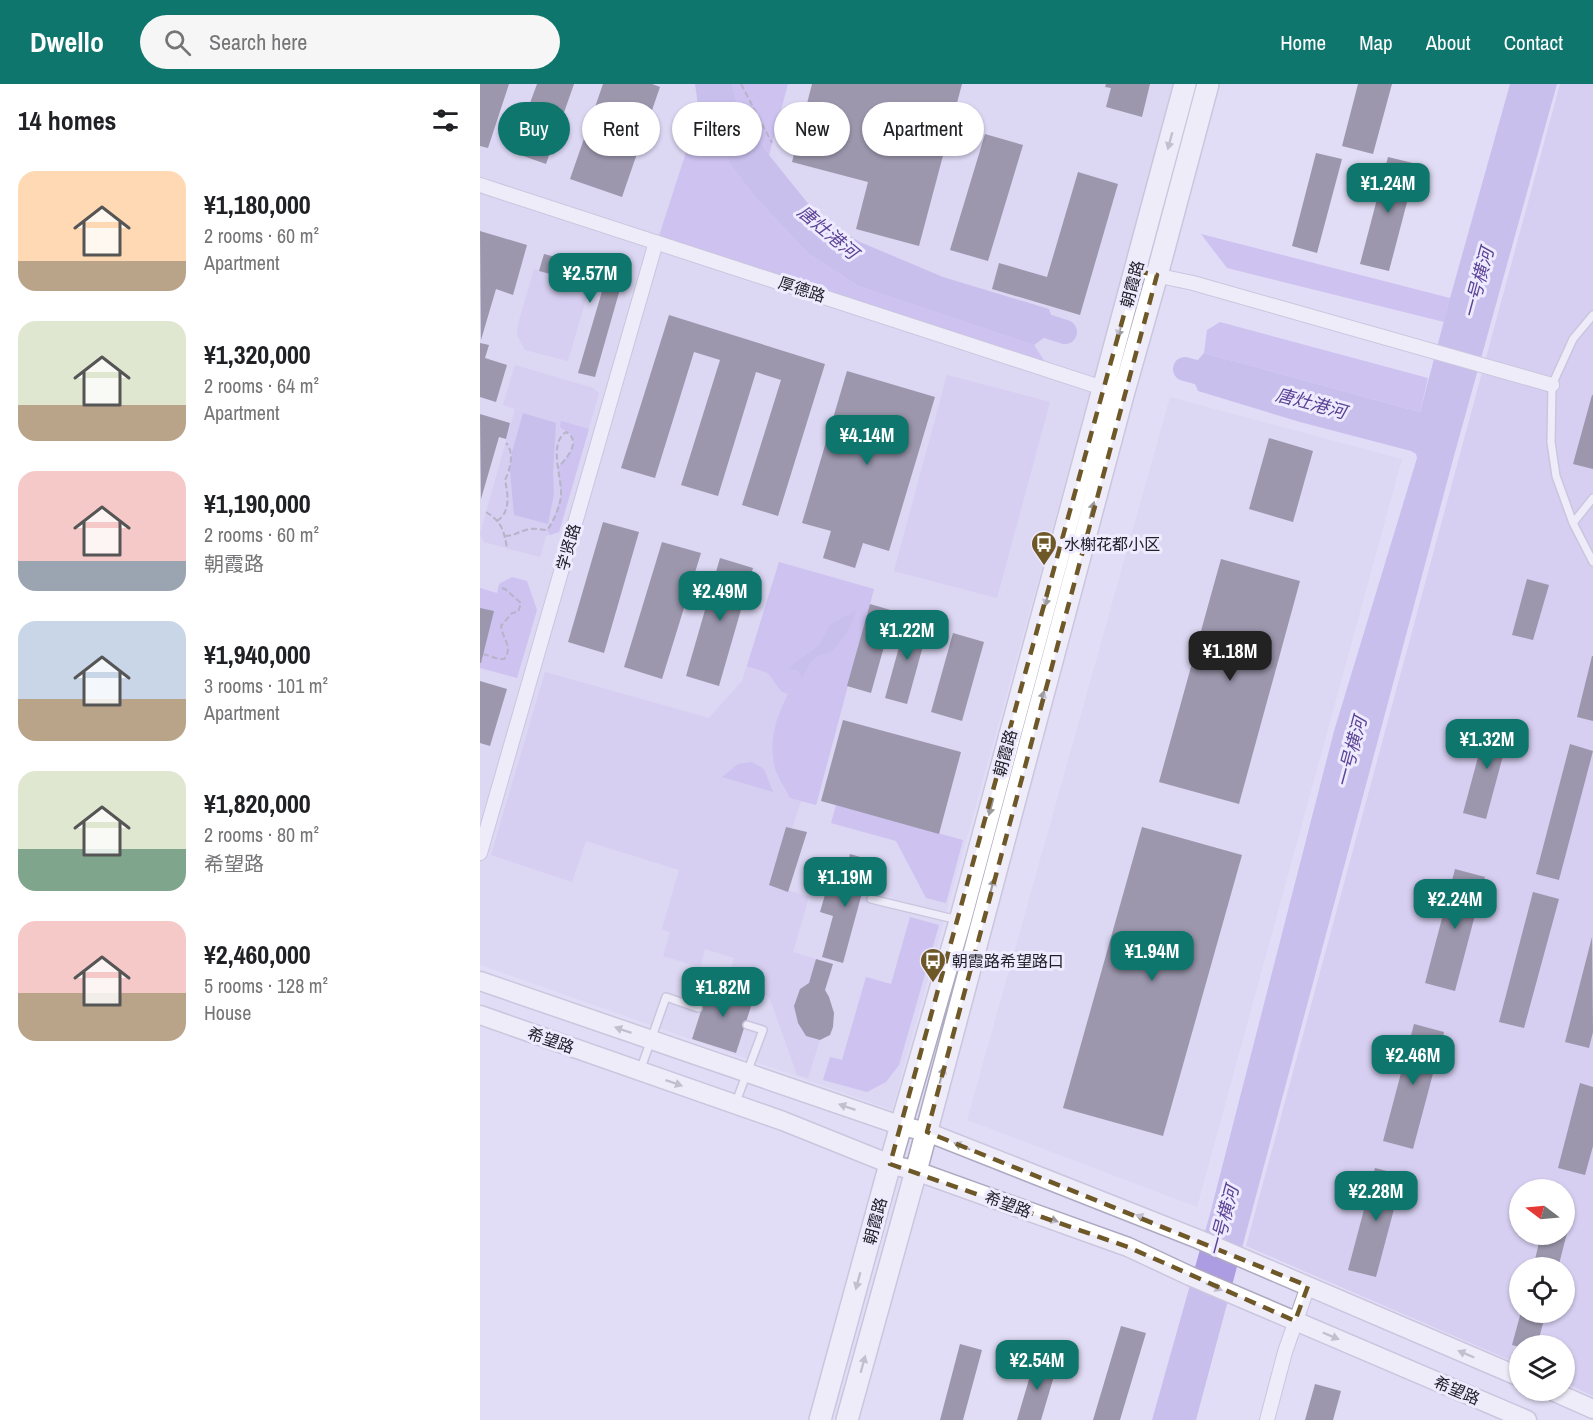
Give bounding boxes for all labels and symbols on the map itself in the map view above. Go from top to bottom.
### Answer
one-way arrow [1165,131,1175,150]
pin: ¥1.24M [1339,163,1437,214]
water label: 唐灶港河 [792,199,866,267]
water label: 一号横河 [1457,242,1500,321]
pin: ¥2.57M [541,253,639,304]
street label: 朝霞路 [1115,258,1149,310]
street label: 厚德路 [776,271,828,307]
one-way arrow [1115,320,1124,338]
water label: 唐灶港河 [1273,382,1352,425]
pin: ¥4.14M [818,415,916,466]
one-way arrow [1088,501,1097,519]
street label: 学贤路 [551,521,585,573]
bus stop icon: 水榭花都小区 [1029,529,1059,567]
place label: 水榭花都小区 [1064,533,1160,555]
pin: ¥2.49M [671,571,769,622]
one-way arrow [1041,589,1051,607]
pin: ¥1.22M [858,610,956,661]
pin: ¥1.18M [1181,631,1279,682]
one-way arrow [1038,689,1047,707]
water label: 一号横河 [1330,711,1373,790]
pin: ¥1.32M [1438,719,1536,770]
street label: 朝霞路 [988,727,1022,779]
one-way arrow [985,798,995,816]
pin: ¥1.19M [796,857,894,908]
one-way arrow [987,878,997,896]
pin: ¥2.24M [1406,879,1504,930]
pin: ¥1.94M [1103,931,1201,982]
bus stop icon: 朝霞路希望路口 [918,946,948,984]
place label: 朝霞路希望路口 [952,950,1064,972]
pin: ¥1.82M [674,967,772,1018]
street label: 希望路 [525,1022,577,1058]
one-way arrow [614,1024,632,1034]
pin: ¥2.46M [1364,1035,1462,1086]
one-way arrow [937,1066,947,1085]
one-way arrow [665,1078,683,1088]
one-way arrow [838,1102,856,1111]
one-way arrow [953,1141,971,1150]
pin: ¥2.28M [1327,1171,1425,1222]
north arrow [1509,1179,1575,1245]
water label: 一号横河 [1202,1180,1245,1259]
street label: 希望路 [982,1185,1034,1223]
street label: 朝霞路 [858,1195,892,1247]
one-way arrow [1134,1213,1152,1223]
one-way arrow [1041,1215,1059,1225]
one-way arrow [853,1272,862,1290]
one-way arrow [1206,1282,1223,1291]
one-way arrow [1322,1332,1340,1341]
pin: ¥2.54M [988,1340,1086,1391]
one-way arrow [1456,1349,1474,1359]
one-way arrow [859,1354,868,1372]
street label: 希望路 [1431,1370,1483,1410]

